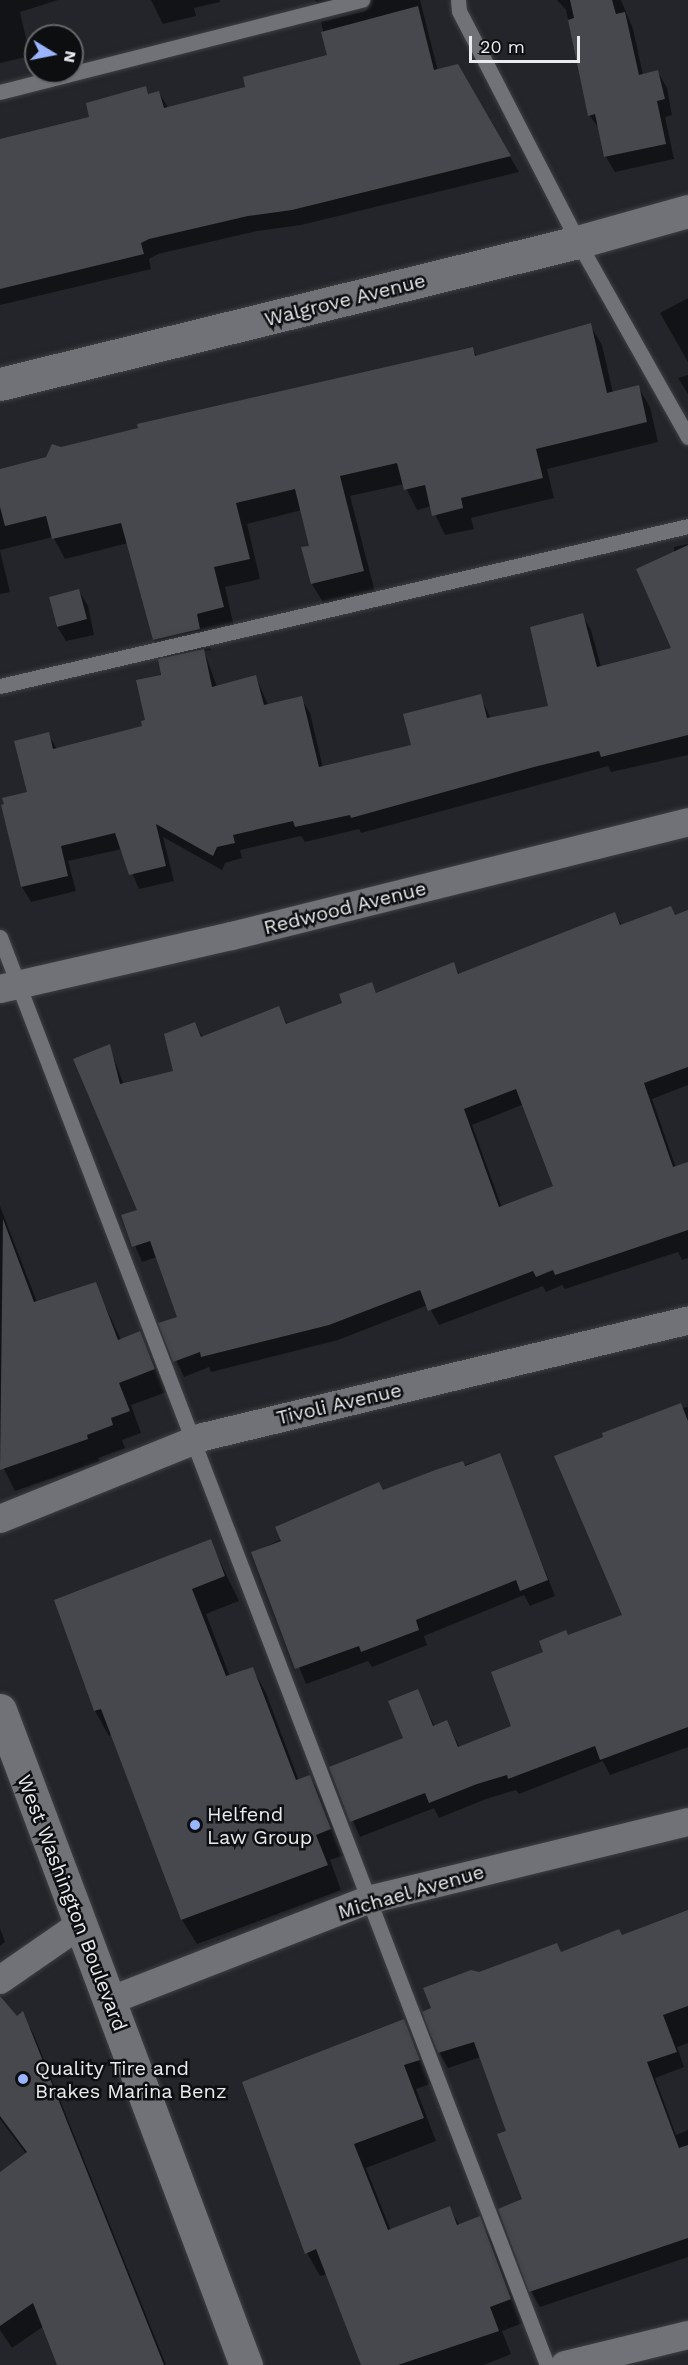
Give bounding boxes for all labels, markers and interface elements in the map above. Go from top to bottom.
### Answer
north arrow [24,24,84,84]
scale bar [472,24,583,62]
text: 20 m [480,36,525,57]
text: N [60,49,81,64]
street label: Walgrove Avenue [262,268,428,332]
street label: Redwood Avenue [261,876,429,940]
street label: Tivoli Avenue [274,1378,404,1430]
street label: West Washington Boulevard [12,1771,132,2035]
place label: Helfend Law Group [207,1802,313,1849]
marker: Helfend Law Group [188,1818,202,1832]
street label: Michael Avenue [334,1859,488,1925]
place label: Quality Tire and Brakes Marina Benz [35,2056,227,2103]
marker: Quality Tire and Brakes Marina Benz [16,2072,30,2086]

